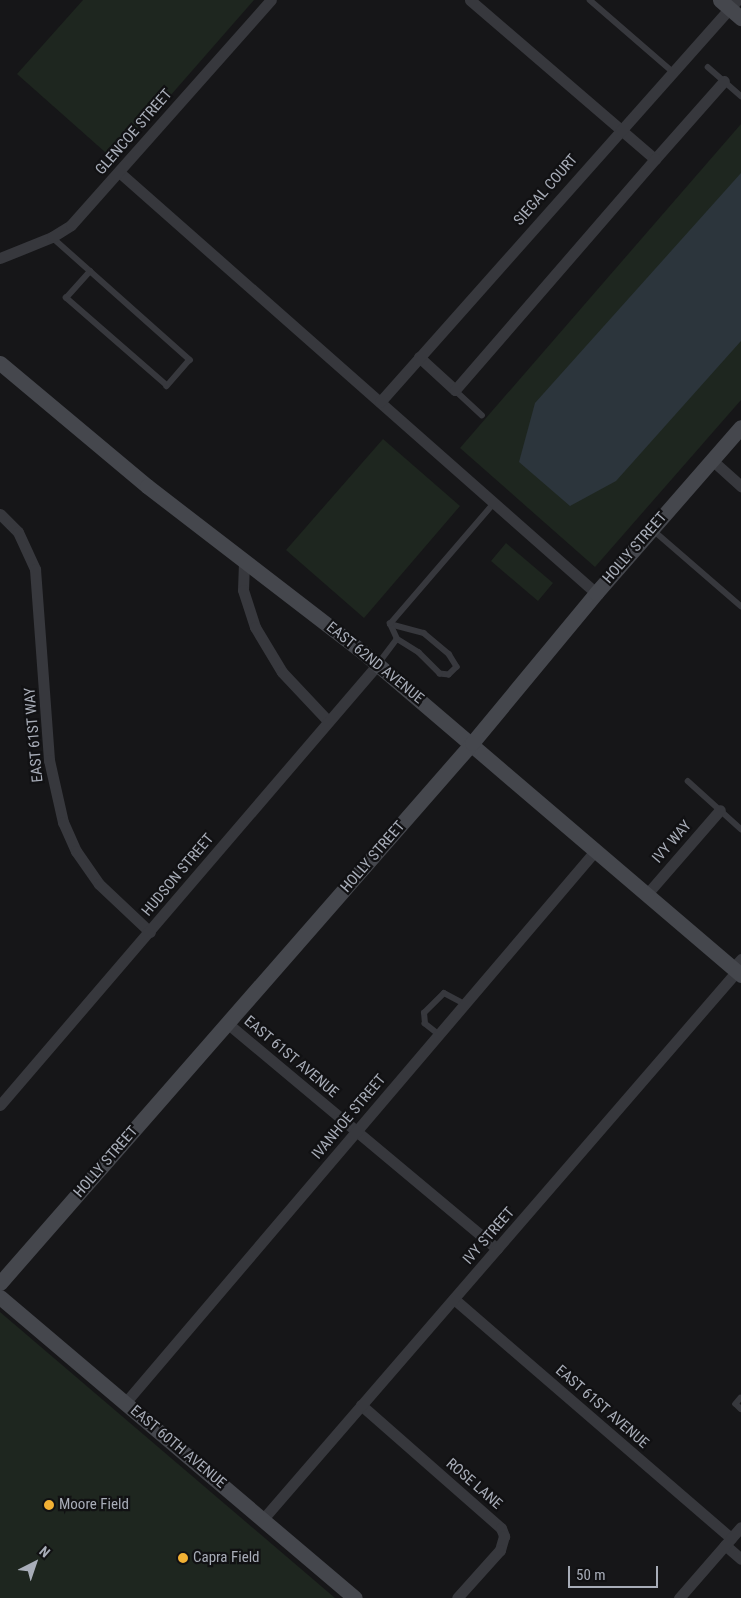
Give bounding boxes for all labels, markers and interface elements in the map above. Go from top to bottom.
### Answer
street label: GLENCOE STREET [92,86,176,178]
street label: SIEGAL COURT [510,151,582,229]
street label: HOLLY STREET [599,509,671,587]
street label: EAST 62ND AVENUE [323,618,427,708]
street label: EAST 61ST WAY [21,686,47,784]
street label: IVY WAY [649,817,695,867]
street label: HOLLY STREET [337,818,409,896]
street label: HUDSON STREET [138,830,218,920]
street label: EAST 61ST AVENUE [240,1012,342,1102]
street label: IVANHOE STREET [308,1071,390,1163]
street label: HOLLY STREET [70,1123,142,1201]
street label: IVY STREET [459,1204,519,1268]
street label: EAST 61ST AVENUE [552,1361,652,1453]
street label: EAST 60TH AVENUE [126,1402,230,1492]
street label: ROSE LANE [442,1455,506,1513]
place label: Moore Field [59,1496,129,1514]
marker: Moore Field [43,1499,55,1511]
north arrow [10,1538,60,1588]
text: N [36,1543,53,1561]
place label: Capra Field [193,1549,260,1567]
marker: Capra Field [177,1552,189,1564]
scale bar [571,1556,661,1588]
text: 50 m [576,1566,606,1584]

